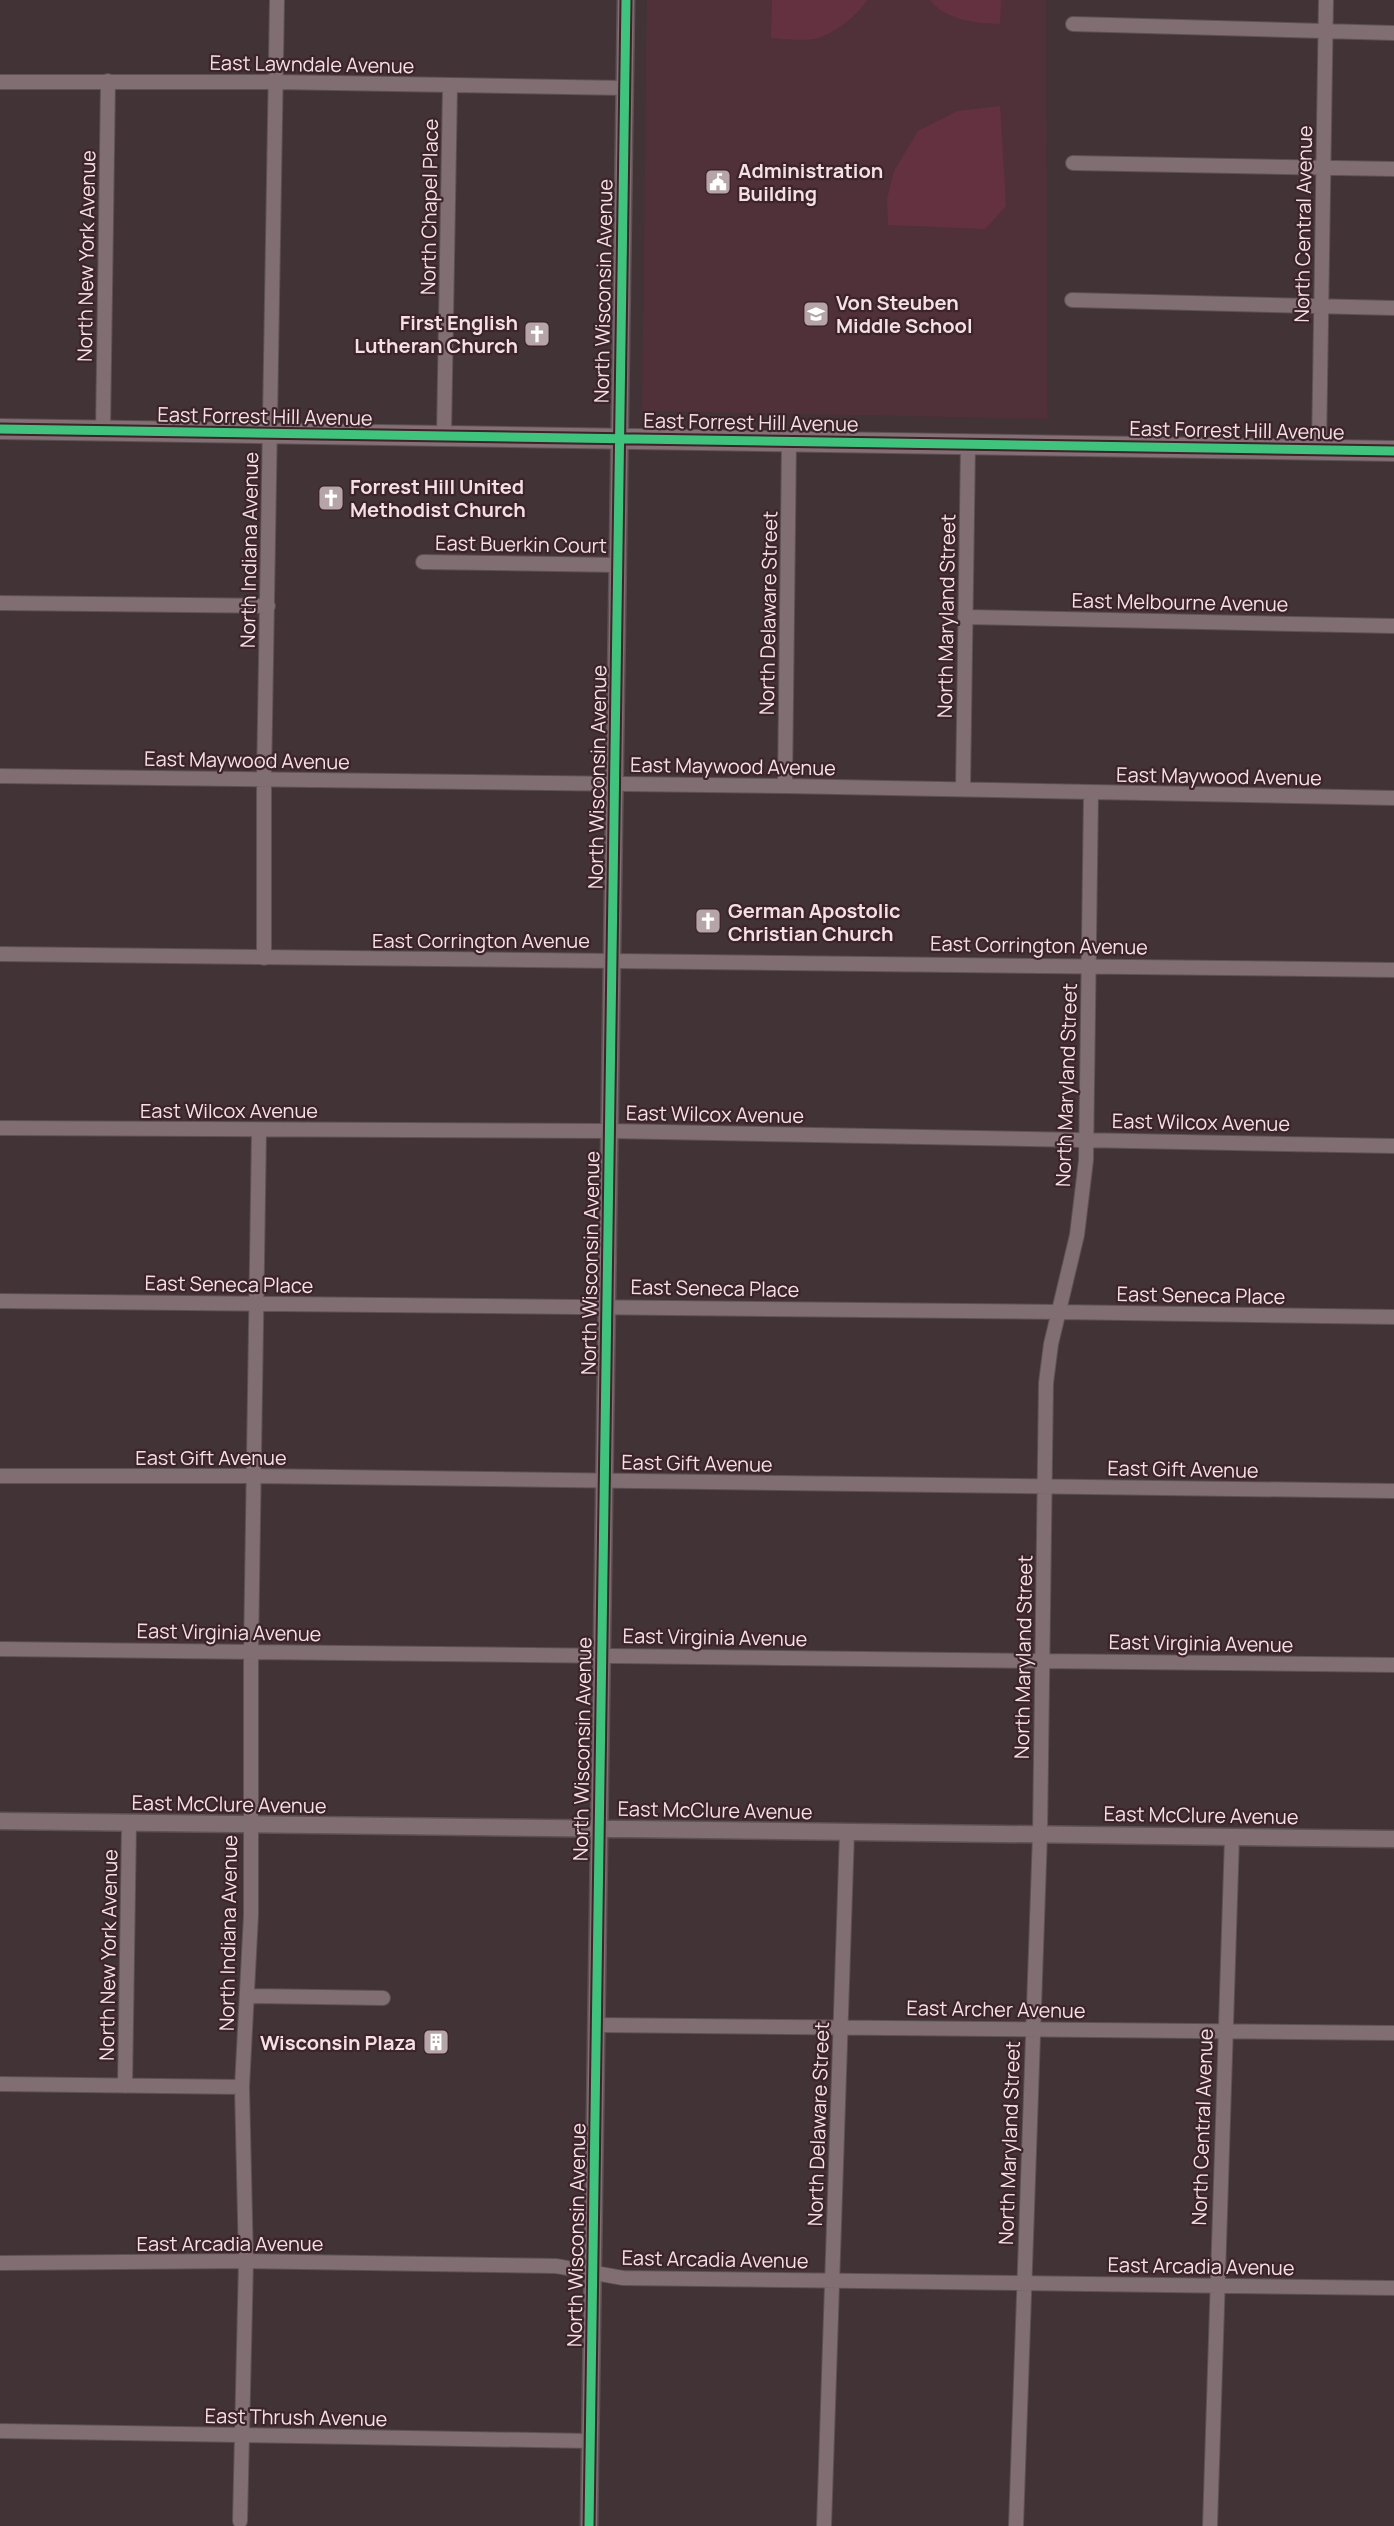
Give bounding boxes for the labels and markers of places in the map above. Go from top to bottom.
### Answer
place label: Administration Building [738,157,883,207]
public building icon: Administration Building [703,167,733,197]
place label: Von Steuben Middle School [836,289,973,339]
school or university icon: Von Steuben Middle School [801,299,831,329]
place label: First English Lutheran Church [354,309,518,359]
church icon: First English Lutheran Church [522,319,552,349]
place label: Forrest Hill United Methodist Church [350,473,526,523]
church icon: Forrest Hill United Methodist Church [316,483,346,513]
place label: German Apostolic Christian Church [728,897,901,947]
church icon: German Apostolic Christian Church [693,906,723,936]
building icon: Wisconsin Plaza [421,2027,451,2057]
place label: Wisconsin Plaza [260,2029,416,2056]

